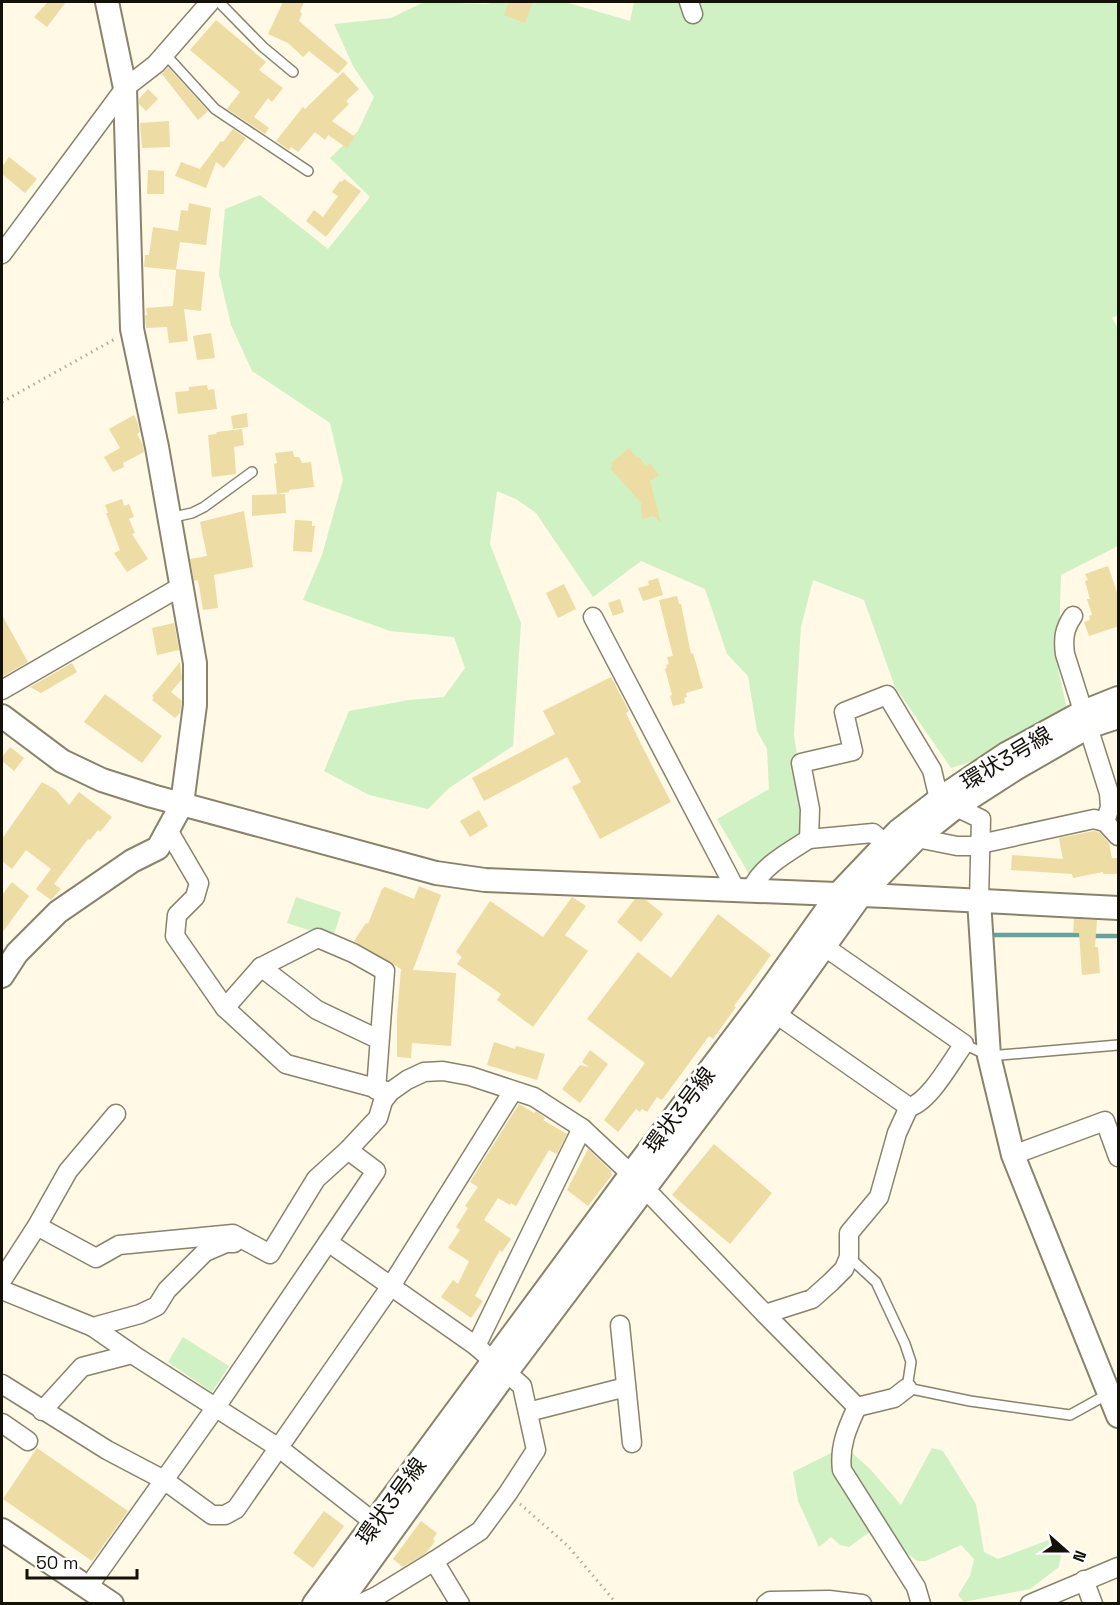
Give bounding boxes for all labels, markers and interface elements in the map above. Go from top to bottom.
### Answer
street label: 環状3号線 [955,720,1057,796]
street label: 環状3号線 [637,1061,721,1159]
street label: 環状3号線 [350,1452,432,1550]
north arrow [1036,1521,1096,1581]
scale bar [27,1542,136,1580]
text: N [1068,1547,1091,1565]
text: 50 m [36,1551,78,1574]

